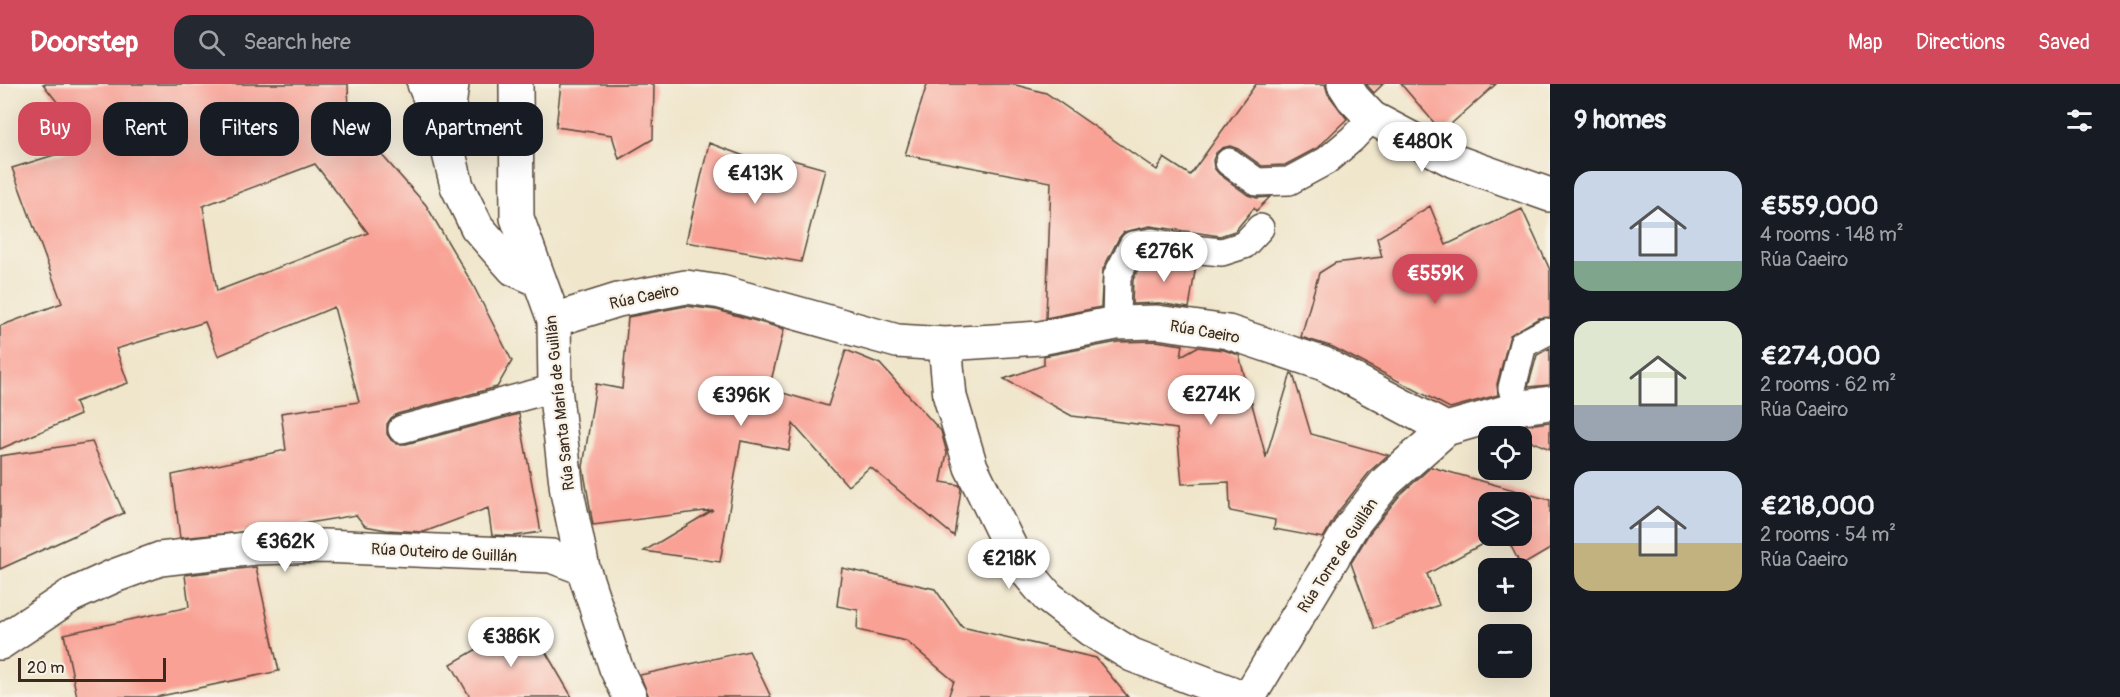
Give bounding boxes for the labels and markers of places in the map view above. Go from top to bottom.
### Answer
pin: €480K [1380,122,1464,173]
pin: €413K [713,154,797,205]
pin: €276K [1122,232,1206,283]
pin: €559K [1393,254,1477,305]
pin: €274K [1169,375,1253,426]
pin: €396K [699,376,783,427]
pin: €362K [243,522,327,573]
pin: €218K [967,539,1051,590]
pin: €386K [469,617,553,668]

